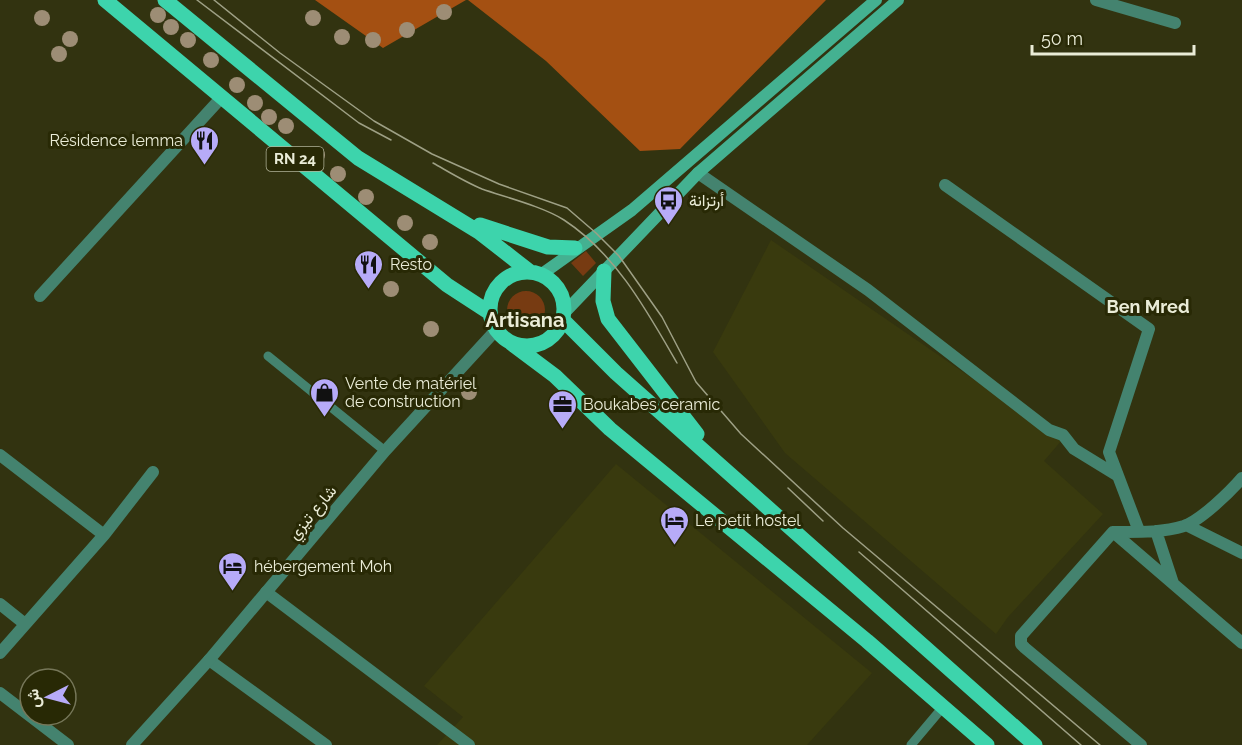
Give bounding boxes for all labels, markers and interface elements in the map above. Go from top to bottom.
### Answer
scale bar [1032,18,1194,56]
text: 50 m [1041,28,1083,49]
restaurant icon: Résidence lemma [188,124,220,166]
place label: Résidence lemma [49,131,183,150]
road number: RN 24 [266,147,324,171]
bus stop icon: أرتزانة [652,184,684,226]
place label: أرتزانة [689,191,724,211]
restaurant icon: Resto [353,248,385,290]
place label: Resto [390,255,432,274]
district label: Ben Mred [1106,296,1190,317]
district label: Artisana [486,308,564,332]
place label: Vente de matériel de construction [345,374,477,411]
shop icon: Vente de matériel de construction [308,376,340,418]
office icon: Boukabes ceramic [546,388,578,430]
place label: Boukabes ceramic [583,395,721,414]
street label: شارع تيزي [284,481,344,546]
hotel icon: Le petit hostel [658,504,690,546]
place label: Le petit hostel [695,511,801,530]
hotel icon: hébergement Moh [217,550,249,592]
place label: hébergement Moh [254,557,392,576]
north arrow [18,667,78,727]
text: ش [23,688,44,709]

